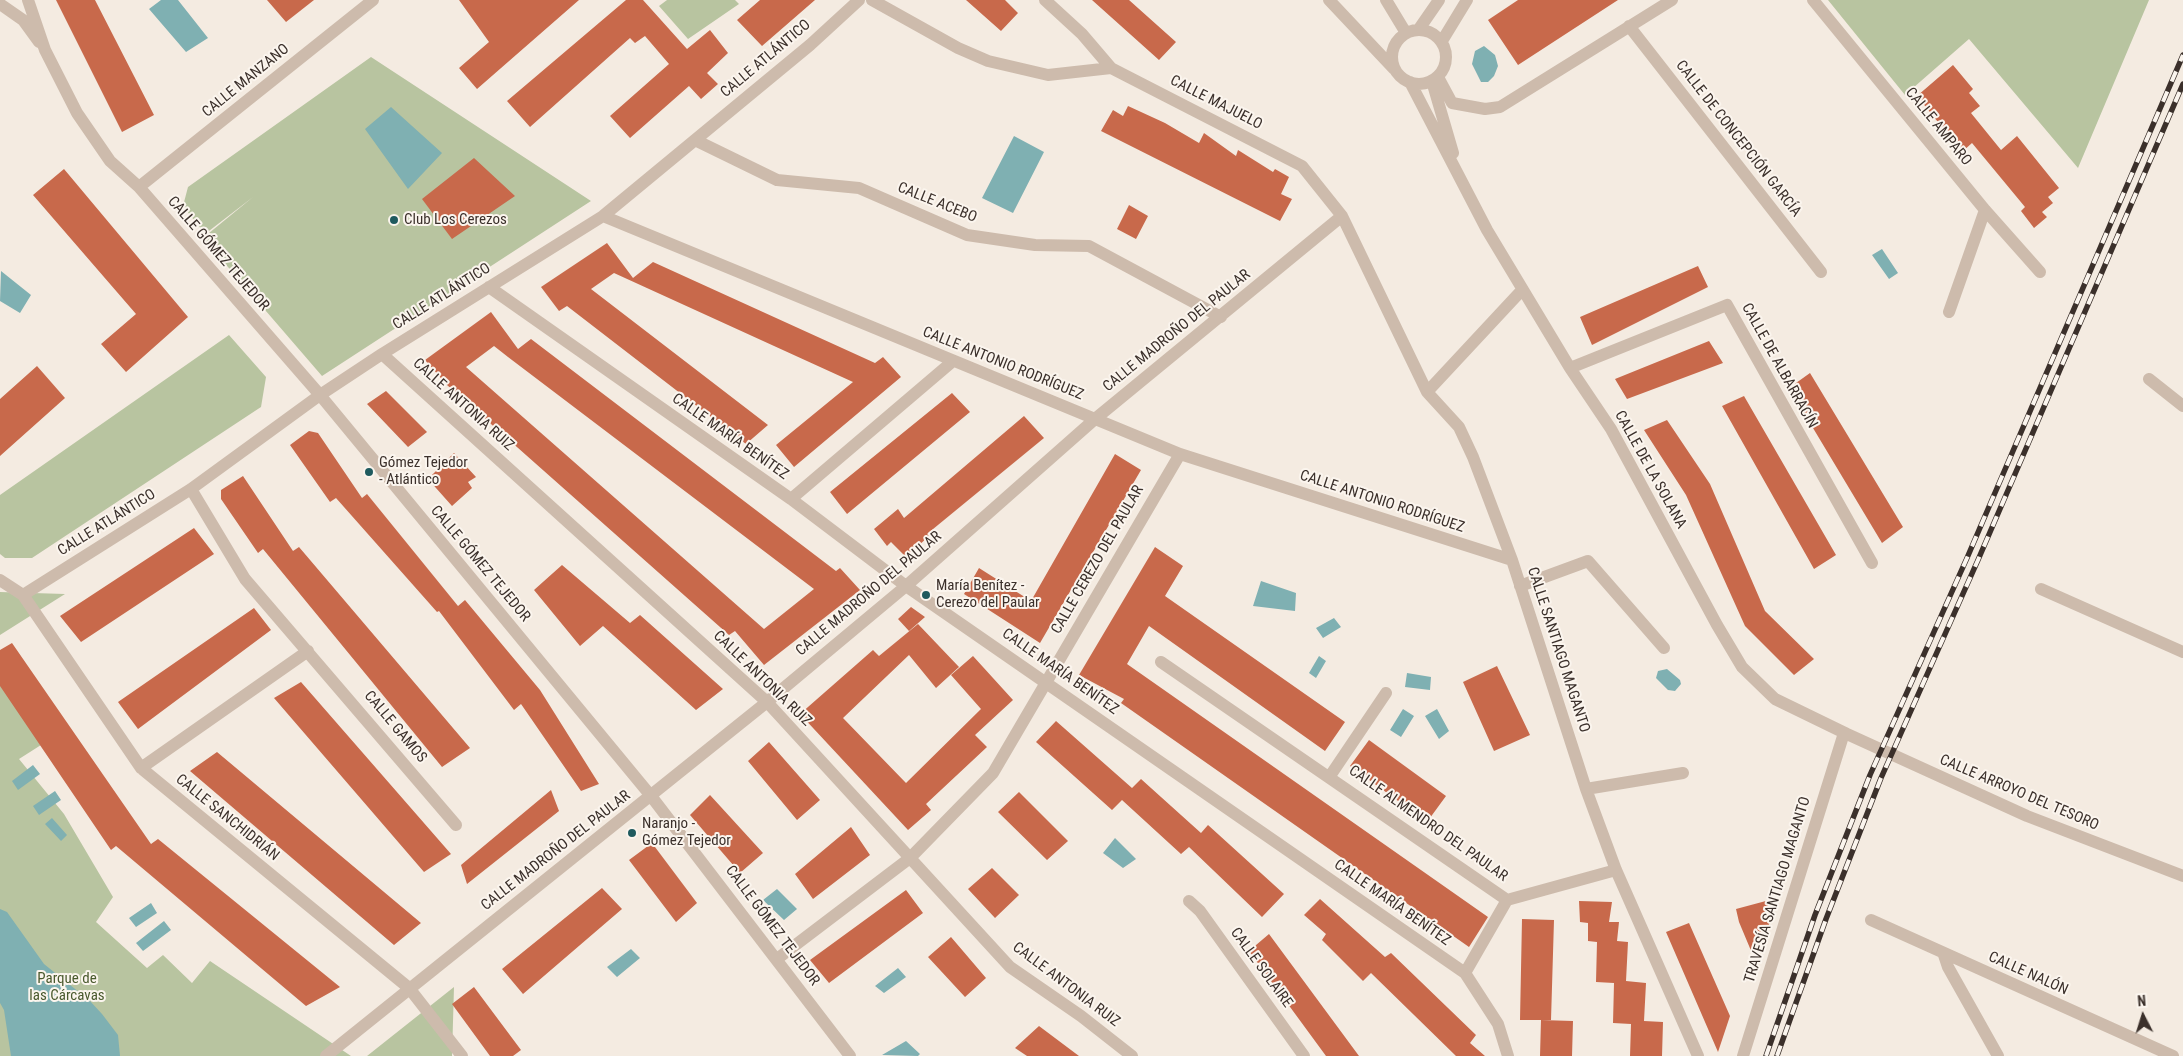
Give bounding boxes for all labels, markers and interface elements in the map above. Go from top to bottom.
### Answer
street label: CALLE ATLÁNTICO [717,16,815,102]
street label: CALLE MANZANO [199,40,293,122]
street label: CALLE DE CONCEPCIÓN GARCÍA [1671,57,1805,221]
street label: CALLE MAJUELO [1167,72,1265,134]
street label: CALLE AMPARO [1901,84,1975,170]
street label: CALLE ACEBO [895,179,979,227]
street label: CALLE GÓMEZ TEJEDOR [163,193,273,315]
place label: Club Los Cerezos [404,211,507,229]
marker: Club Los Cerezos [388,214,400,226]
street label: CALLE ATLÁNTICO [390,260,494,334]
street label: CALLE MADROÑO DEL PAULAR [1100,266,1254,396]
street label: CALLE DE ALBARRACÍN [1737,300,1821,432]
street label: CALLE ANTONIO RODRÍGUEZ [920,323,1086,405]
street label: CALLE ANTONIA RUIZ [409,355,517,455]
street label: CALLE MARÍA BENÍTEZ [668,390,792,484]
street label: CALLE DE LA SOLANA [1610,408,1690,532]
place label: Gómez Tejedor - Atlántico [379,454,468,489]
marker: Gómez Tejedor - Atlántico [363,466,375,478]
street label: CALLE ANTONIO RODRÍGUEZ [1297,467,1467,537]
street label: CALLE CEREZO DEL PAULAR [1048,483,1148,637]
street label: CALLE ATLÁNTICO [55,486,159,560]
street label: CALLE GÓMEZ TEJEDOR [426,502,534,626]
street label: CALLE MADROÑO DEL PAULAR [793,528,945,660]
street label: CALLE SANTIAGO MAGANTO [1523,565,1593,735]
place label: María Benítez - Cerezo del Paular [936,577,1040,612]
marker: María Benítez - Cerezo del Paular [920,589,932,601]
street label: CALLE MARÍA BENÍTEZ [998,625,1122,719]
street label: CALLE ANTONIA RUIZ [709,627,815,731]
street label: CALLE GAMOS [360,688,430,766]
street label: CALLE ARROYO DEL TESORO [1937,751,2101,835]
street label: CALLE ALMENDRO DEL PAULAR [1345,762,1511,886]
street label: CALLE SANCHIDRIÁN [172,771,282,865]
street label: CALLE MADROÑO DEL PAULAR [478,787,634,915]
street label: TRAVESÍA SANTIAGO MAGANTO [1741,795,1815,985]
place label: Naranjo - Gómez Tejedor [642,815,731,850]
marker: Naranjo - Gómez Tejedor [626,827,638,839]
street label: CALLE MARÍA BENÍTEZ [1330,856,1454,950]
street label: CALLE GÓMEZ TEJEDOR [721,862,823,990]
street label: CALLE SOLAIRE [1226,925,1296,1011]
street label: CALLE ANTONIA RUIZ [1009,939,1123,1031]
street label: CALLE NALÓN [1985,948,2071,1000]
park label: Parque de las Cárcavas [29,970,105,1005]
north arrow [2118,991,2168,1041]
text: N [2137,993,2147,1009]

